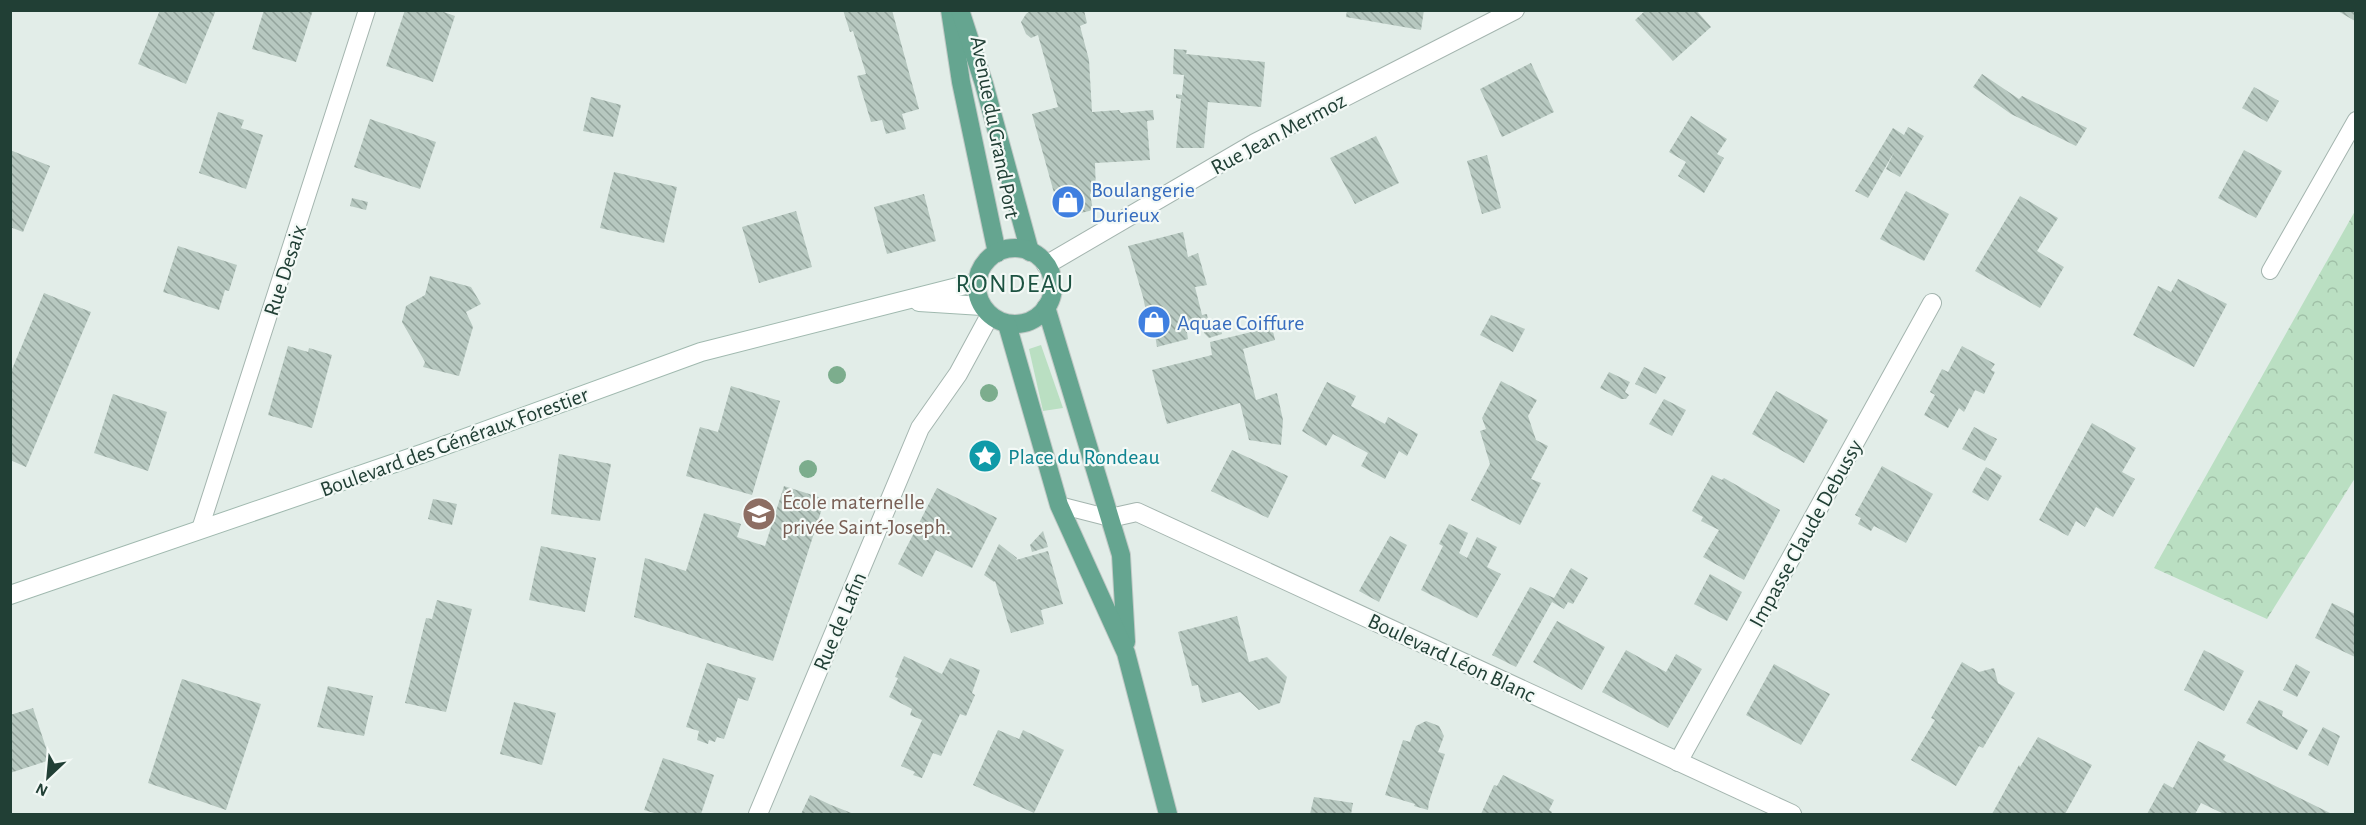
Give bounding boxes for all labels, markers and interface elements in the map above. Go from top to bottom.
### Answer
street label: Avenue du Grand Port [967,34,1023,220]
street label: Rue Jean Mermoz [1207,89,1350,179]
place label: Boulangerie Durieux [1091,179,1195,226]
shop icon: Boulangerie Durieux [1050,184,1086,220]
street label: Rue Desaix [260,222,310,319]
district label: RONDEAU [955,271,1075,297]
shop icon: Aquae Coiffure [1136,304,1172,340]
place label: Aquae Coiffure [1177,312,1304,334]
street label: Boulevard des Généraux Forestier [317,383,591,501]
street label: Impasse Claude Debussy [1745,436,1867,631]
place icon: Place du Rondeau [967,438,1003,474]
place label: Place du Rondeau [1008,446,1160,468]
place label: École maternelle privée Saint-Joseph. [782,490,951,538]
school or university icon: École maternelle privée Saint-Joseph. [741,496,777,532]
street label: Rue de Lafin [809,569,870,674]
street label: Boulevard Léon Blanc [1365,610,1539,707]
north arrow [18,747,78,807]
text: N [33,780,50,799]

